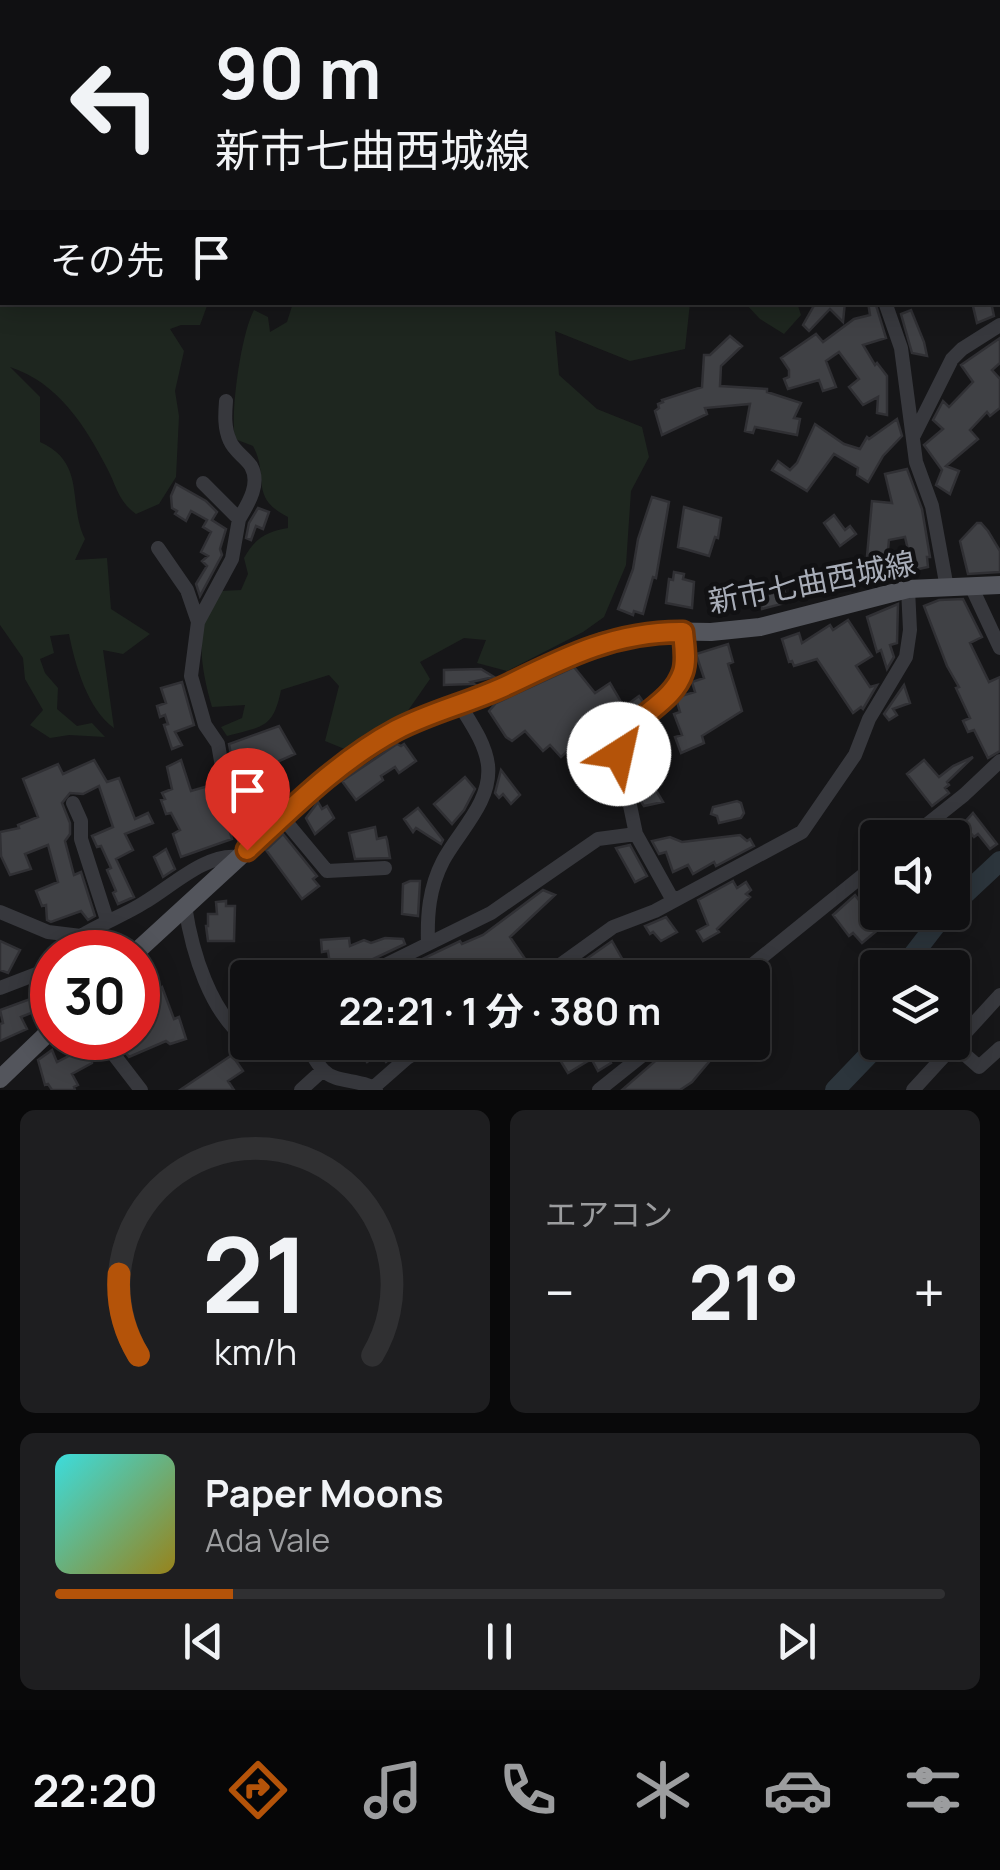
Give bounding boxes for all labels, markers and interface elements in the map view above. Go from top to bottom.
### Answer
text: 90 m [215,24,382,120]
icon: left [50,40,180,170]
text: 新市七曲西城線 [215,119,530,181]
icon: arrive [184,230,239,285]
text: その先 [50,233,164,285]
street label: 新市七曲西城線 [705,541,919,622]
position arrow [567,702,671,806]
pin [205,748,290,851]
icon: arrive [220,763,275,818]
map controls [860,820,970,1060]
button: sound [860,820,970,930]
speed limit sign: 30 [30,930,160,1060]
button: layers [860,950,970,1060]
text: 22:21 · 1 分 · 380 m [339,984,661,1036]
text: エアコン [545,1192,673,1236]
text: 21 [201,1202,309,1344]
text: 21° [688,1240,800,1343]
text: − [545,1254,575,1330]
text: + [913,1254,945,1330]
text: km/h [213,1327,297,1376]
text: Paper Moons [205,1466,444,1518]
text: Ada Vale [205,1518,330,1562]
icon: previous [176,1614,231,1669]
icon: pause [472,1614,527,1669]
icon: next [769,1614,824,1669]
icon: directions [223,1755,293,1825]
icon: music [358,1755,428,1825]
icon: phone [493,1755,563,1825]
icon: climate [628,1755,698,1825]
icon: car [763,1755,833,1825]
icon: filters [898,1755,968,1825]
text: 22:20 [32,1759,158,1821]

